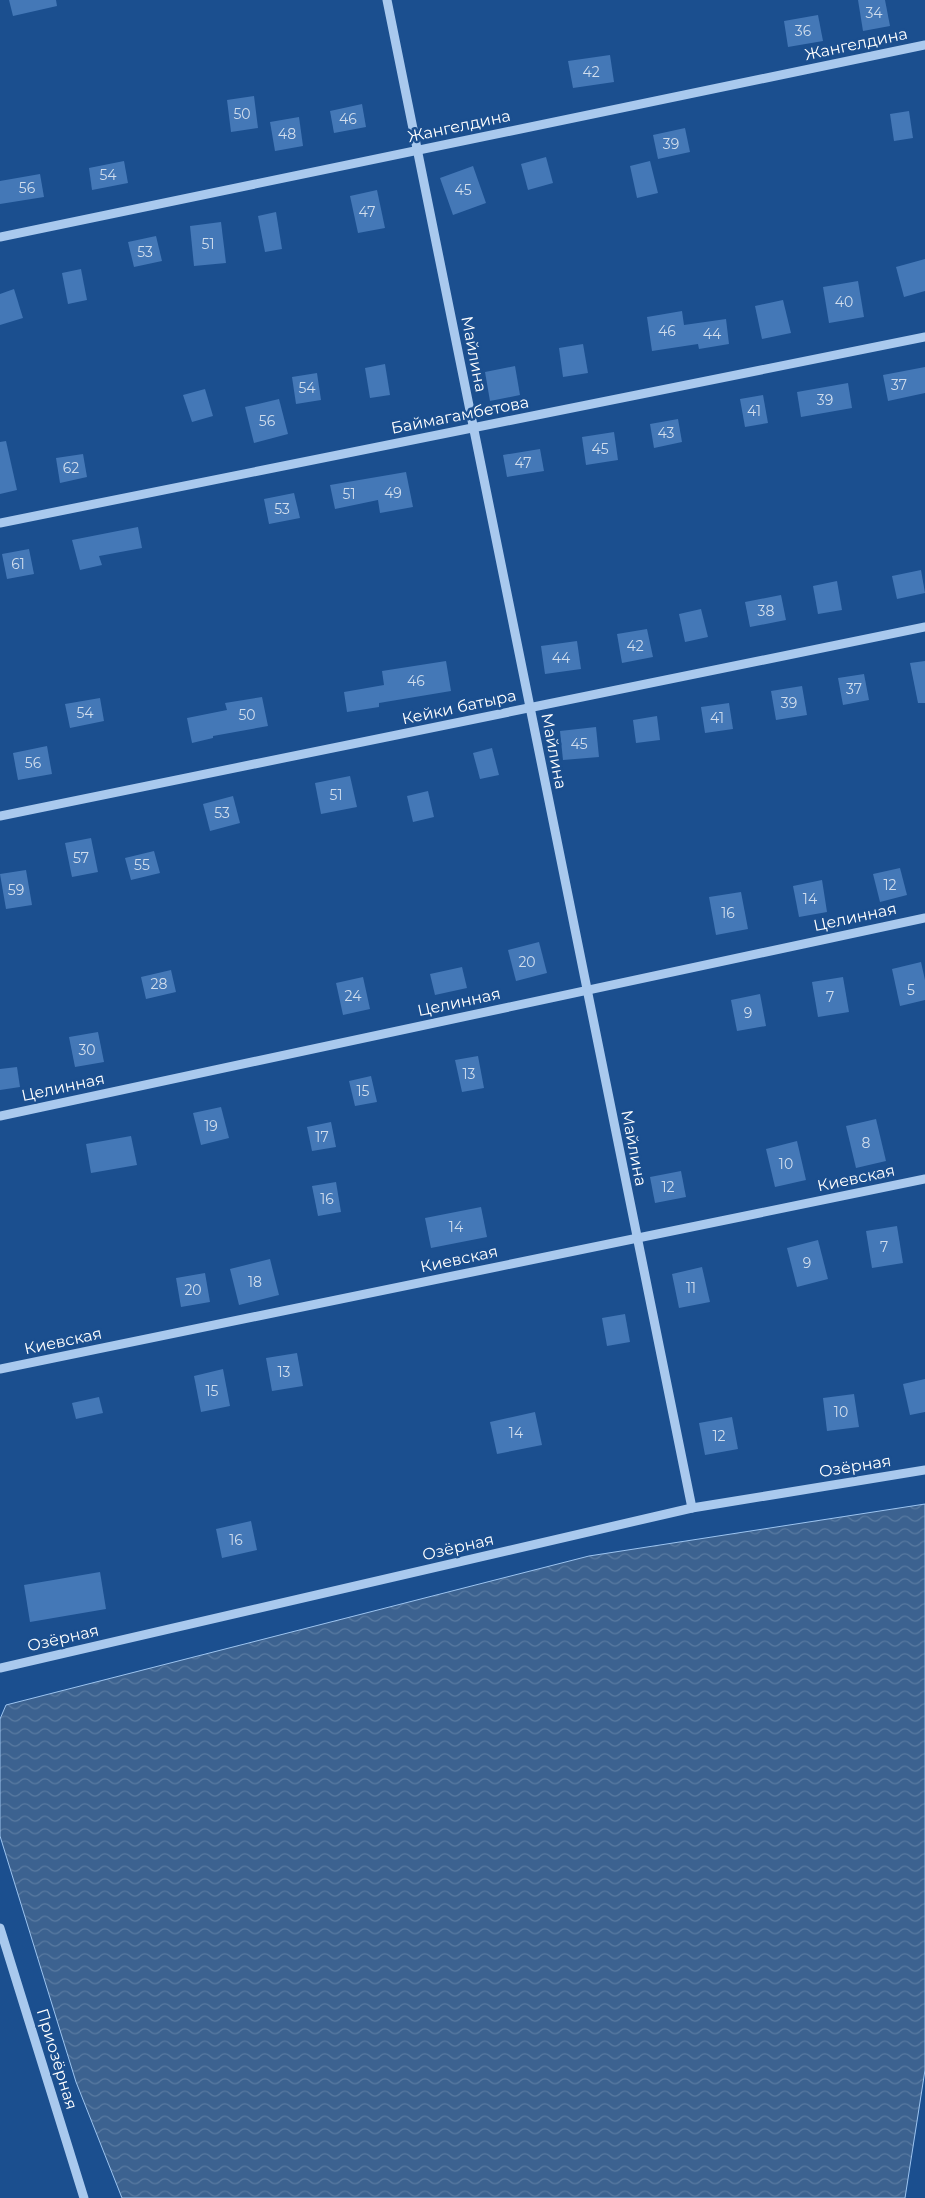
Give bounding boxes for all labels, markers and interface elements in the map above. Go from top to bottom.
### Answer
house number: 34 [865,4,883,22]
house number: 36 [795,22,812,40]
street label: Жангелдина [803,24,909,64]
house number: 42 [582,63,600,81]
house number: 50 [233,105,251,123]
street label: Жангелдина [406,106,512,146]
house number: 46 [339,110,357,128]
house number: 48 [278,125,296,143]
house number: 39 [663,135,679,153]
house number: 54 [99,166,117,184]
house number: 56 [19,179,36,197]
house number: 45 [454,181,472,199]
house number: 47 [359,203,375,221]
house number: 51 [202,235,214,253]
house number: 53 [137,243,153,261]
house number: 40 [835,293,853,311]
street label: Майлина [457,314,491,394]
house number: 46 [658,322,676,340]
house number: 44 [703,325,722,343]
house number: 37 [891,376,907,394]
house number: 54 [298,379,316,397]
house number: 39 [817,391,833,409]
street label: Баймагамбетова [389,392,531,438]
house number: 41 [747,402,761,420]
house number: 56 [259,412,276,430]
house number: 43 [658,424,675,442]
house number: 45 [591,440,609,458]
house number: 47 [515,454,531,472]
house number: 62 [63,459,79,477]
house number: 49 [384,484,402,502]
house number: 51 [343,485,355,503]
house number: 53 [274,500,290,518]
house number: 61 [11,555,25,573]
house number: 38 [758,602,774,620]
house number: 42 [626,637,644,655]
house number: 44 [552,649,571,667]
house number: 46 [407,672,425,690]
house number: 37 [846,680,862,698]
street label: Кейки батыра [400,686,518,728]
house number: 39 [781,694,797,712]
house number: 54 [76,704,94,722]
house number: 50 [238,706,256,724]
house number: 41 [710,709,724,727]
street label: Майлина [537,711,571,791]
house number: 45 [570,735,588,753]
house number: 56 [25,754,42,772]
house number: 51 [330,786,342,804]
house number: 53 [214,804,230,822]
house number: 57 [73,849,89,867]
house number: 55 [134,856,150,874]
house number: 12 [883,876,897,894]
house number: 59 [8,881,24,899]
house number: 14 [803,890,818,908]
street label: Целинная [812,899,898,935]
house number: 16 [721,904,735,922]
house number: 20 [518,953,536,971]
house number: 28 [151,975,168,993]
house number: 5 [907,981,915,999]
street label: Целинная [416,984,502,1020]
house number: 24 [345,987,362,1005]
house number: 7 [826,988,834,1006]
house number: 9 [744,1004,752,1022]
house number: 30 [78,1041,96,1059]
house number: 13 [463,1065,476,1083]
street label: Целинная [20,1069,106,1105]
house number: 15 [357,1082,370,1100]
street label: Майлина [617,1108,651,1188]
house number: 19 [204,1117,218,1135]
house number: 17 [315,1128,329,1146]
house number: 8 [862,1134,871,1152]
house number: 10 [779,1155,793,1173]
street label: Киевская [815,1161,897,1195]
house number: 12 [661,1178,675,1196]
house number: 16 [320,1190,334,1208]
house number: 14 [449,1218,464,1236]
house number: 7 [880,1238,888,1256]
street label: Киевская [418,1242,500,1276]
house number: 9 [803,1254,811,1272]
house number: 18 [248,1273,262,1291]
house number: 11 [686,1279,696,1297]
house number: 20 [184,1281,202,1299]
street label: Киевская [22,1324,104,1358]
house number: 13 [278,1363,291,1381]
house number: 15 [206,1382,219,1400]
house number: 10 [834,1403,848,1421]
house number: 14 [509,1424,524,1442]
house number: 12 [712,1427,726,1445]
street label: Озёрная [818,1451,892,1481]
street label: Озёрная [420,1530,496,1564]
house number: 16 [229,1531,243,1549]
street label: Озёрная [25,1621,101,1655]
street label: Приозёрная [33,2006,81,2112]

